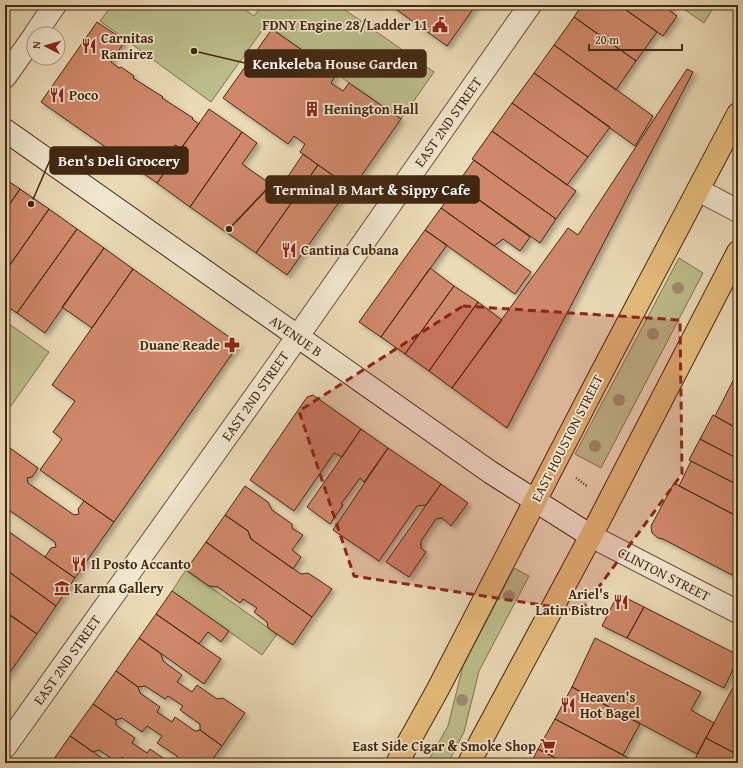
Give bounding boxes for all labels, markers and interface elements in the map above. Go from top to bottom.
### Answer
place label: FDNY Engine 28/Ladder 11 [262,15,428,35]
public building icon: FDNY Engine 28/Ladder 11 [431,16,449,34]
north arrow [26,26,66,66]
scale bar [589,26,682,52]
place label: Carnitas Ramirez [101,28,154,64]
text: 20 m [595,31,619,48]
restaurant icon: Carnitas Ramirez [80,37,98,55]
text: N [28,40,44,49]
callout: Kenkeleba House Garden [245,50,426,77]
text: Kenkeleba House Garden [253,53,418,74]
street label: EAST 2ND STREET [410,73,487,171]
place label: Poco [69,85,99,105]
restaurant icon: Poco [48,86,66,104]
place label: Henington Hall [324,99,419,119]
building icon: Henington Hall [303,100,321,118]
callout: Ben's Deli Grocery [50,147,188,174]
text: Ben's Deli Grocery [58,150,180,171]
callout: Terminal B Mart & Sippy Cafe [266,176,479,203]
text: Terminal B Mart & Sippy Cafe [274,179,470,200]
place label: Cantina Cubana [301,240,400,260]
restaurant icon: Cantina Cubana [280,241,298,259]
street label: AVENUE B [266,311,326,361]
place label: Duane Reade [140,335,220,355]
pharmacy icon: Duane Reade [223,336,241,354]
street label: EAST 2ND STREET [217,347,294,445]
street label: EAST HOUSTON STREET [526,371,608,505]
street label: CLINTON STREET [614,542,714,606]
place label: Il Posto Accanto [91,554,191,574]
restaurant icon: Il Posto Accanto [70,555,88,573]
place label: Karma Gallery [74,578,164,598]
museum icon: Karma Gallery [53,579,71,597]
place label: Ariel's Latin Bistro [536,584,610,620]
restaurant icon: Ariel's Latin Bistro [612,593,630,611]
street label: EAST 2ND STREET [29,611,106,709]
place label: Heaven's Hot Bagel [580,687,641,723]
restaurant icon: Heaven's Hot Bagel [559,696,577,714]
place label: East Side Cigar & Smoke Shop [353,736,536,756]
supermarket icon: East Side Cigar & Smoke Shop [539,737,557,755]

